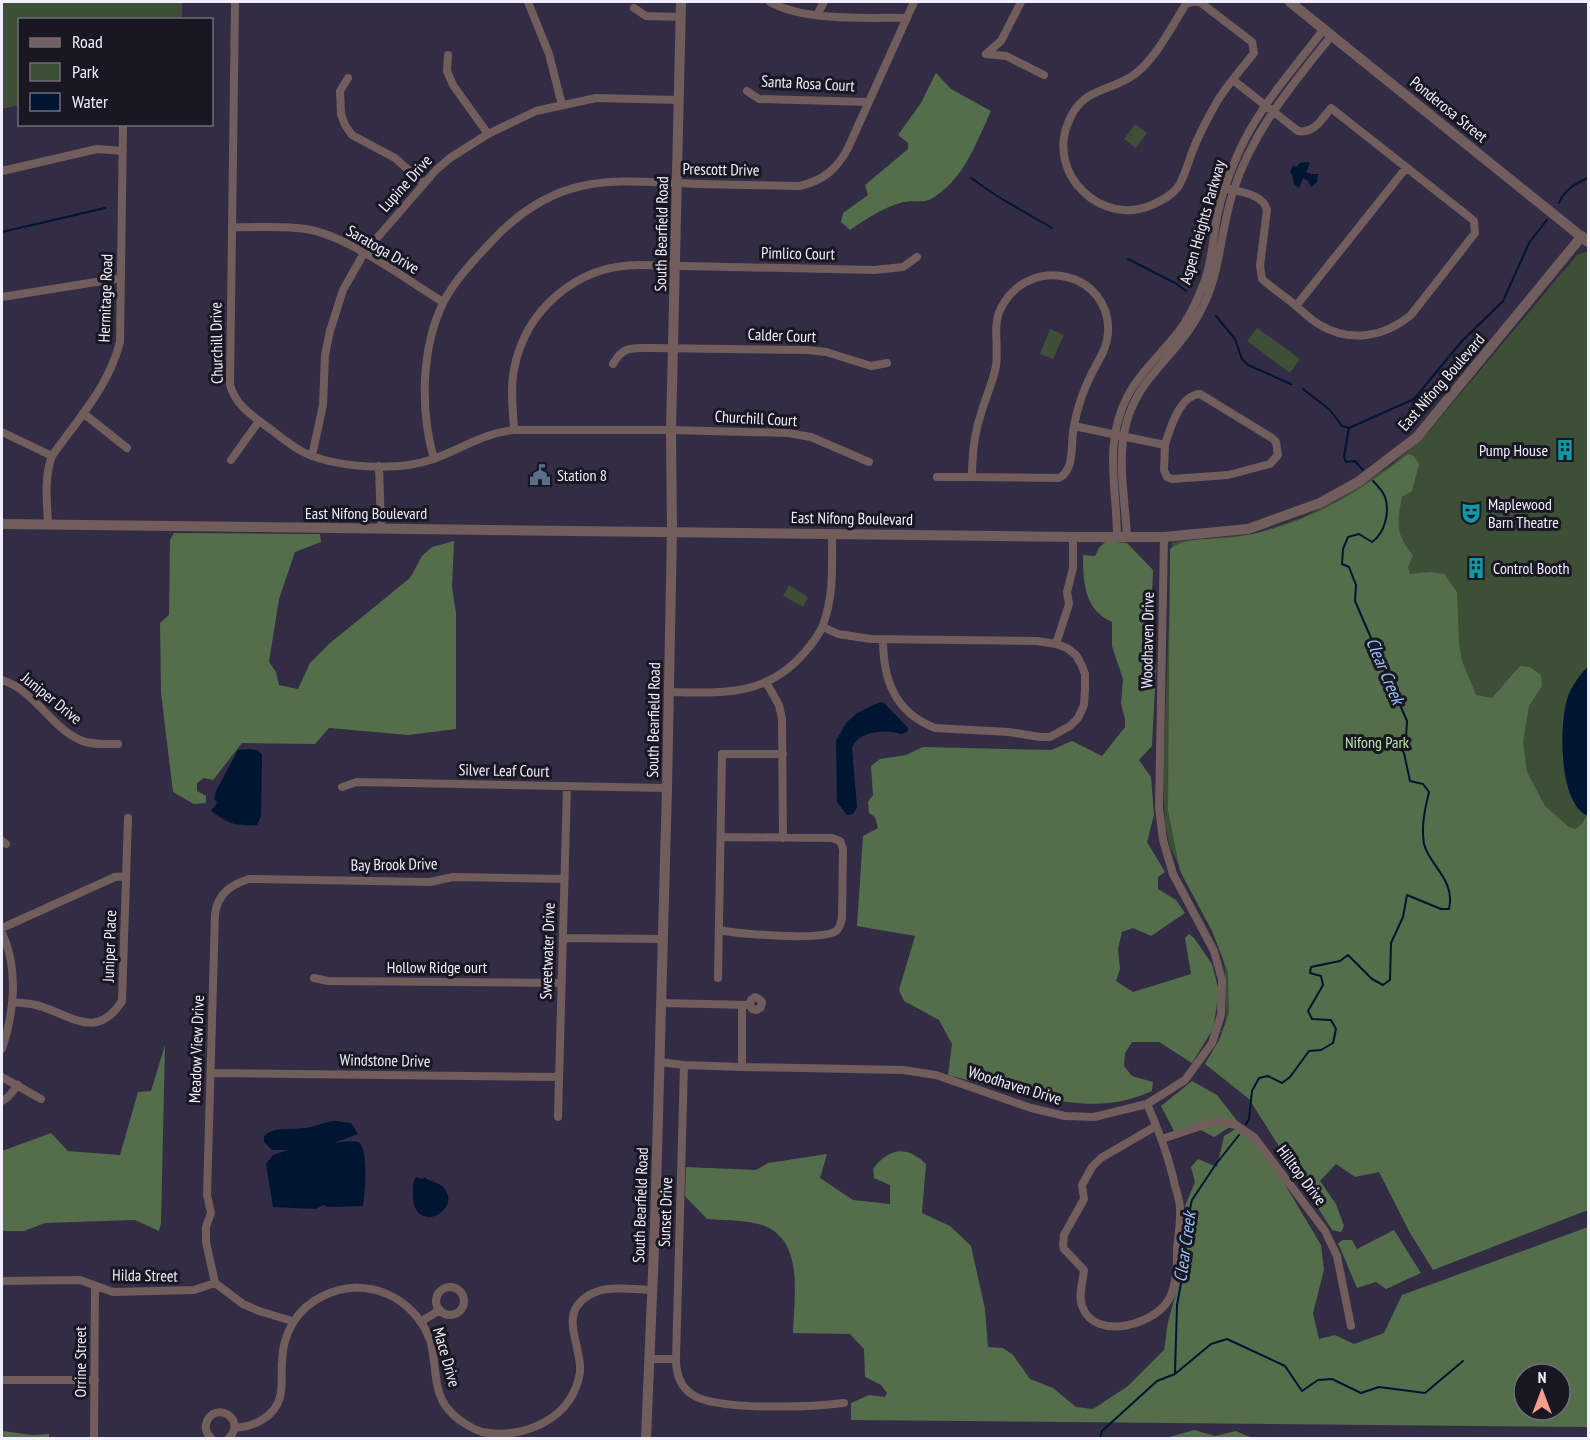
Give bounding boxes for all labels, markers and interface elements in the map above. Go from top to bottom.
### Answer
legend [18,18,213,126]
text: Road [72,30,103,53]
text: Park [72,60,99,83]
street label: Santa Rosa Court [761,71,856,95]
street label: Ponderosa Street [1406,72,1492,147]
text: Water [72,90,108,113]
street label: Lupine Drive [374,150,436,216]
street label: Prescott Drive [682,158,760,180]
street label: Aspen Heights Parkway [1175,158,1229,286]
street label: South Bearfield Road [650,176,672,292]
street label: Saratoga Drive [343,220,423,278]
street label: Pimlico Court [761,242,836,264]
street label: Hermitage Road [93,253,117,343]
street label: Churchill Drive [205,302,227,384]
street label: Calder Court [747,324,817,346]
street label: East Nifong Boulevard [1393,329,1489,435]
street label: Churchill Court [714,406,798,430]
building icon: Pump House [1553,438,1577,462]
place label: Pump House [1479,440,1548,460]
public building icon: Station 8 [528,463,552,487]
place label: Station 8 [557,465,607,485]
place label: Maplewood Barn Theatre [1488,494,1559,532]
theatre icon: Maplewood Barn Theatre [1459,501,1483,525]
street label: East Nifong Boulevard [305,503,427,523]
street label: East Nifong Boulevard [791,507,913,529]
building icon: Control Booth [1464,556,1488,580]
place label: Control Booth [1493,558,1569,578]
street label: Woodhaven Drive [1136,591,1158,689]
water label: Clear Creek [1361,634,1411,710]
street label: South Bearfield Road [642,662,664,778]
street label: Juniper Drive [17,667,86,728]
park label: Nifong Park [1345,732,1410,752]
street label: Silver Leaf Court [458,759,550,781]
street label: Bay Brook Drive [350,853,438,875]
street label: Sweetwater Drive [535,902,559,1000]
street label: Juniper Place [98,910,120,983]
street label: Hollow Ridge ourt [387,957,488,977]
street label: Meadow View Drive [184,995,208,1103]
street label: Windstone Drive [339,1049,431,1071]
street label: Woodhaven Drive [966,1061,1064,1109]
street label: Hilltop Drive [1273,1141,1331,1209]
street label: South Bearfield Road [628,1147,652,1263]
street label: Sunset Drive [654,1177,676,1247]
water label: Clear Creek [1168,1208,1201,1283]
street label: Hilda Street [112,1264,179,1286]
street label: Mace Drive [429,1325,465,1389]
street label: Orrine Street [70,1326,90,1398]
north arrow [1512,1362,1572,1422]
text: N [1538,1367,1546,1387]

